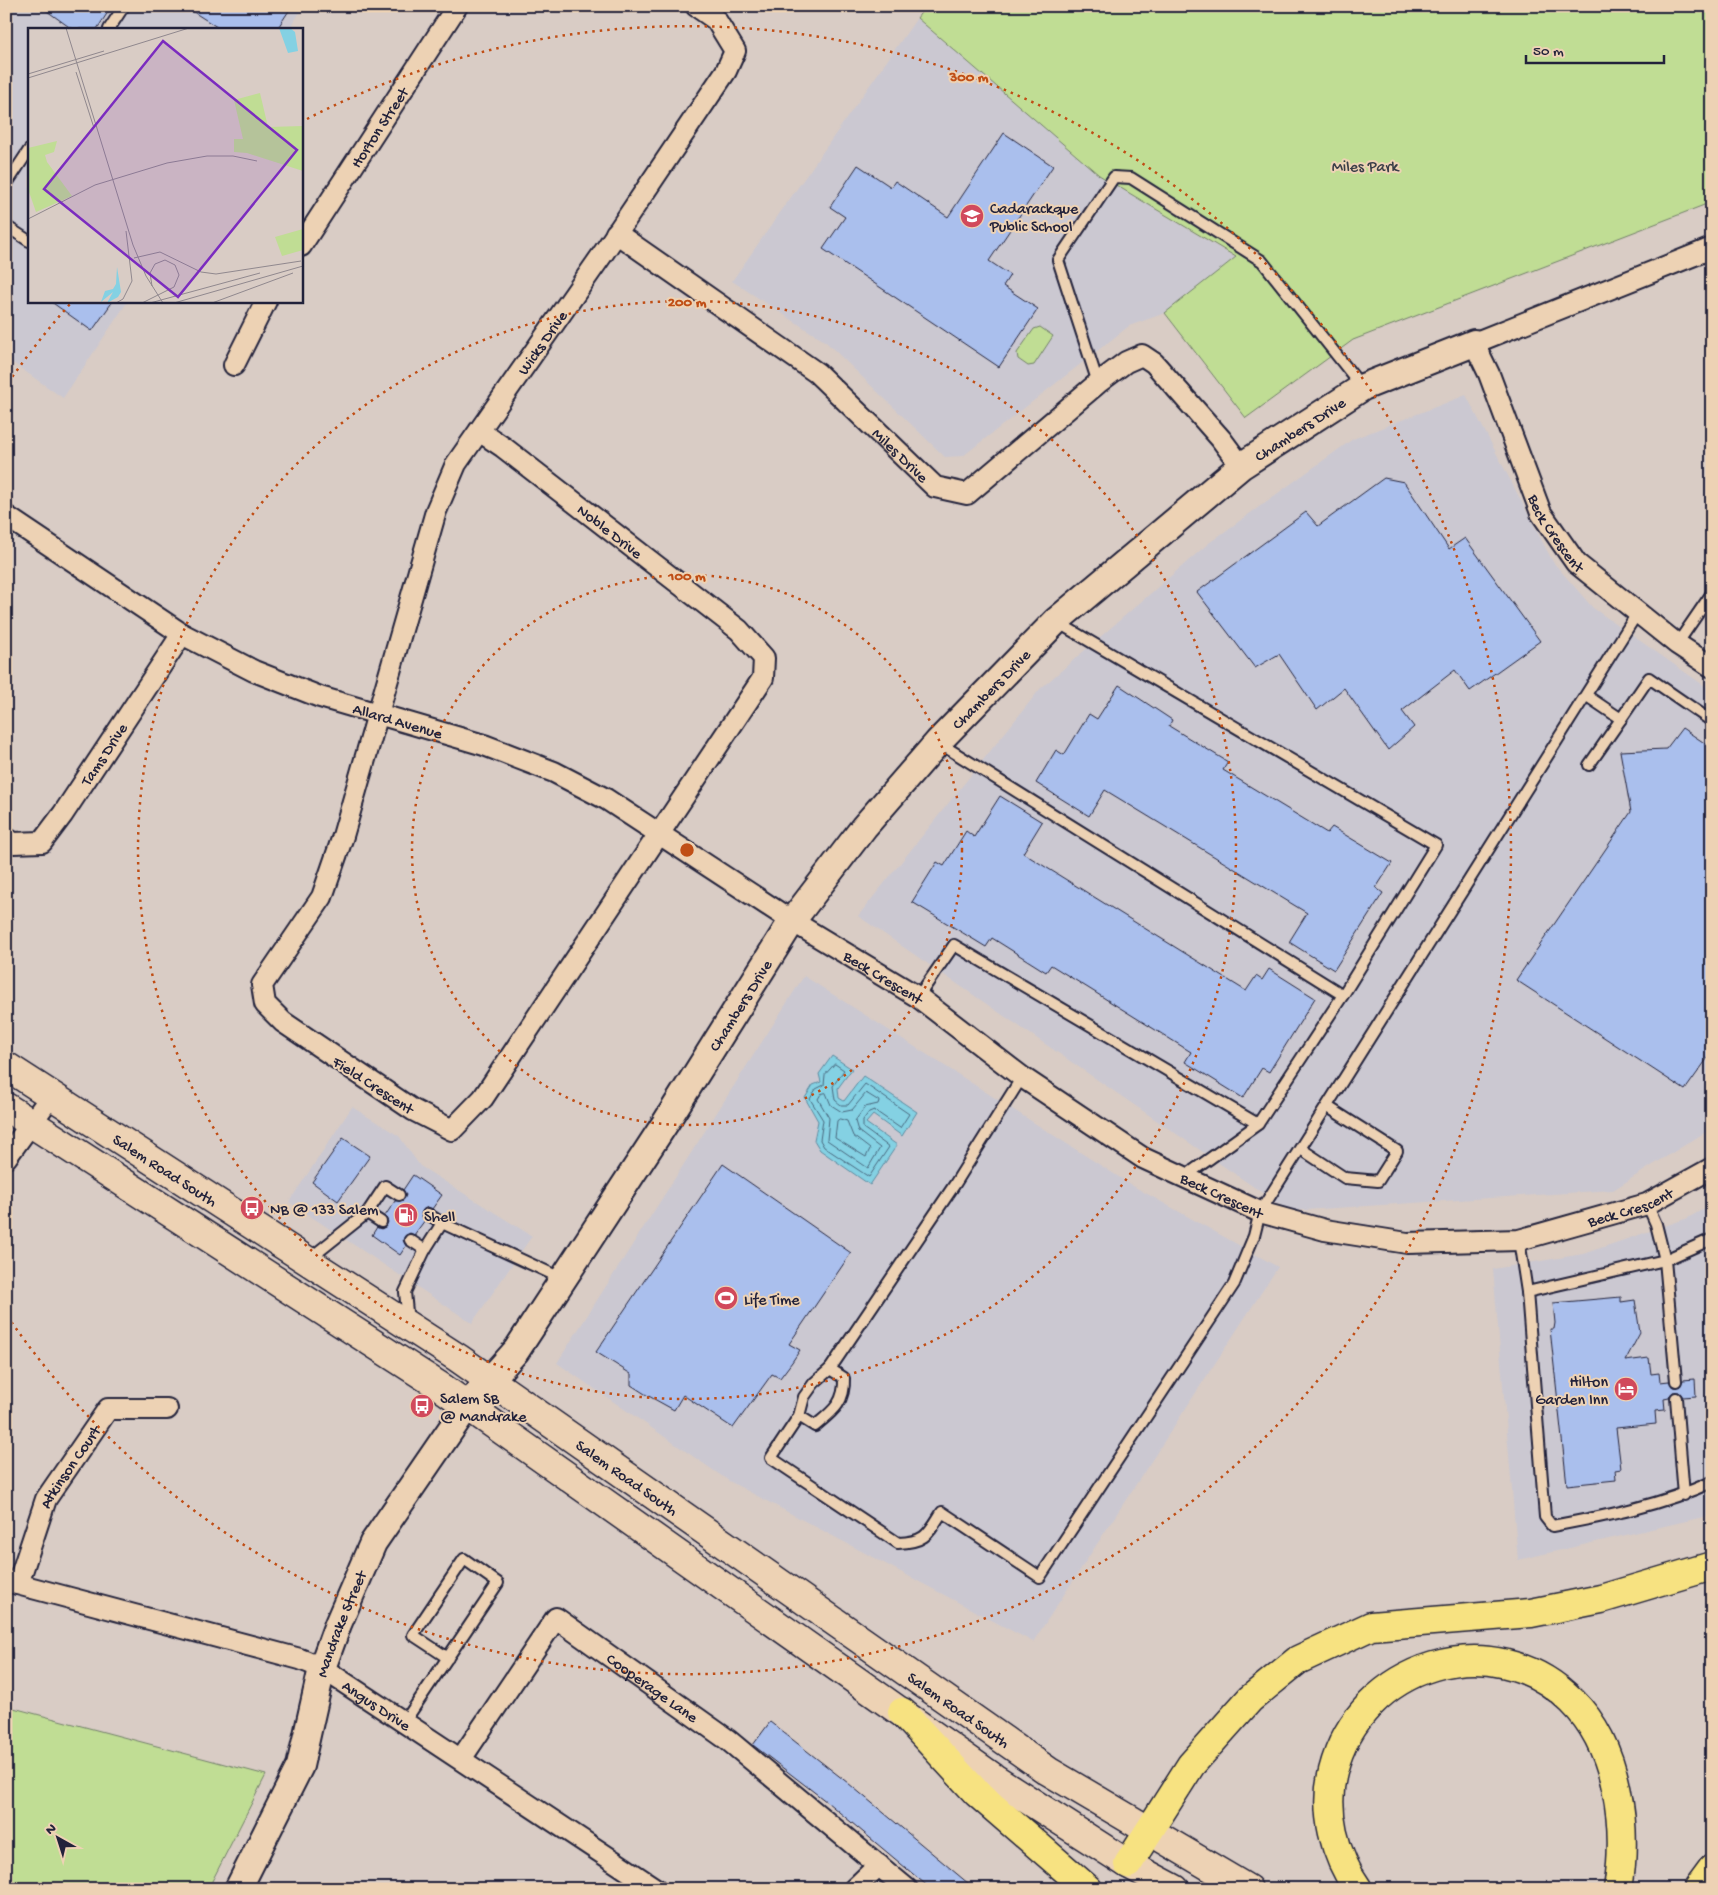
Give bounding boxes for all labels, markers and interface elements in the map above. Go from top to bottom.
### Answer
inset map [28,28,302,302]
scale bar [1526,32,1663,64]
text: 50 m [1533,43,1564,61]
text: 300 m [948,69,989,87]
street label: Horton Street [348,84,415,173]
park label: Miles Park [1332,159,1400,178]
place label: Cadarackque Public School [989,201,1079,238]
school or university icon: Cadarackque Public School [959,203,985,229]
text: 200 m [668,294,707,312]
street label: Wicks Drive [515,307,574,380]
street label: Chambers Drive [1252,394,1351,468]
street label: Miles Drive [867,425,931,489]
street label: Beck Crescent [1522,492,1587,579]
street label: Noble Drive [572,502,646,565]
text: 100 m [667,568,706,586]
street label: Chambers Drive [949,646,1037,735]
street label: Allard Avenue [350,701,445,745]
street label: Tams Drive [78,720,134,791]
centre of rings [678,841,696,859]
street label: Beck Crescent [838,948,927,1011]
street label: Chambers Drive [707,957,779,1056]
street label: Field Crescent [327,1053,417,1121]
street label: Salem Road South [108,1131,220,1213]
street label: Beck Crescent [1175,1170,1267,1226]
street label: Beck Crescent [1585,1185,1679,1233]
bus stop icon: NB @ 133 Salem [239,1195,265,1221]
place label: NB @ 133 Salem [270,1202,379,1221]
fuel station icon: Shell [393,1202,419,1228]
place label: Shell [424,1209,455,1228]
sports icon: Life Time [713,1285,739,1311]
place label: Life Time [744,1292,800,1311]
place label: Hilton Garden Inn [1535,1374,1608,1411]
hotel icon: Hilton Garden Inn [1613,1376,1639,1402]
place label: Salem SB @ Mandrake [440,1391,527,1428]
bus stop icon: Salem SB @ Mandrake [409,1393,435,1419]
street label: Atkinson Court [38,1422,107,1511]
street label: Salem Road South [571,1437,681,1522]
street label: Mandrake Street [314,1567,373,1680]
street label: Cooperage Lane [602,1651,701,1729]
street label: Salem Road South [903,1669,1012,1754]
street label: Angus Drive [337,1678,414,1737]
north arrow [32,1812,82,1862]
text: N [42,1820,60,1839]

